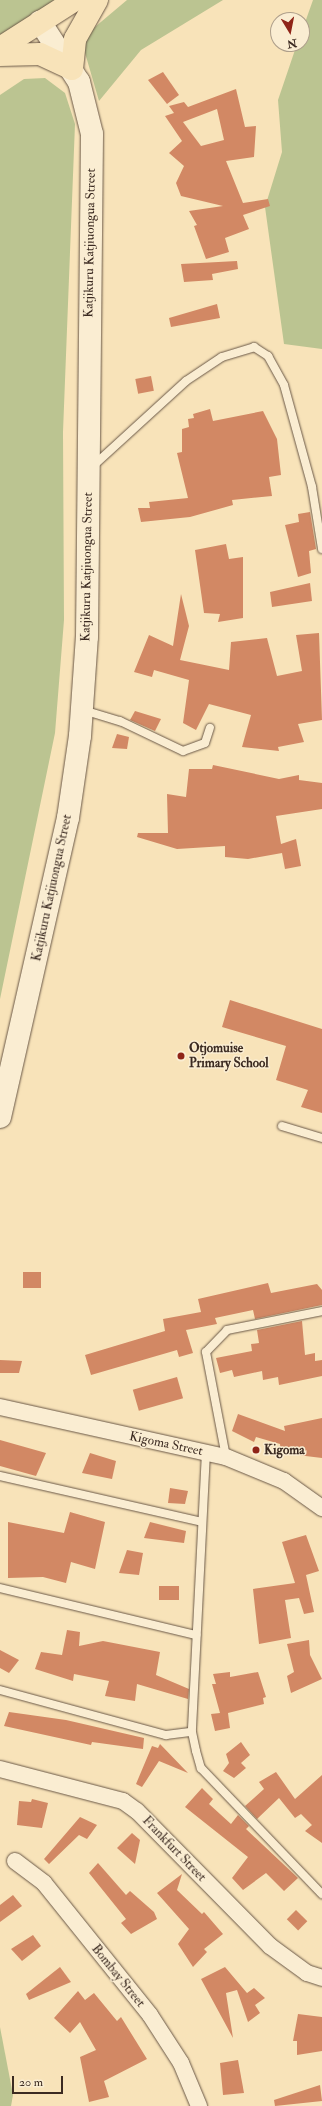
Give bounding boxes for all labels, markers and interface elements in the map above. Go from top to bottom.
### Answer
north arrow [270,12,310,52]
text: N [286,36,298,51]
street label: Katjikuru Katjiuongua Street [81,168,99,318]
street label: Katjikuru Katjiuongua Street [78,492,96,642]
street label: Katjikuru Katjiuongua Street [29,813,75,963]
place label: Otjomuise Primary School [189,1041,269,1072]
marker: Otjomuise Primary School [176,1051,186,1061]
street label: Kigoma Street [128,1429,204,1459]
place label: Kigoma [264,1442,305,1458]
marker: Kigoma [251,1445,261,1455]
street label: Frankfurt Street [139,1813,209,1885]
street label: Bombay Street [88,1941,148,2011]
scale bar [14,2068,65,2094]
text: 20 m [19,2075,43,2090]

